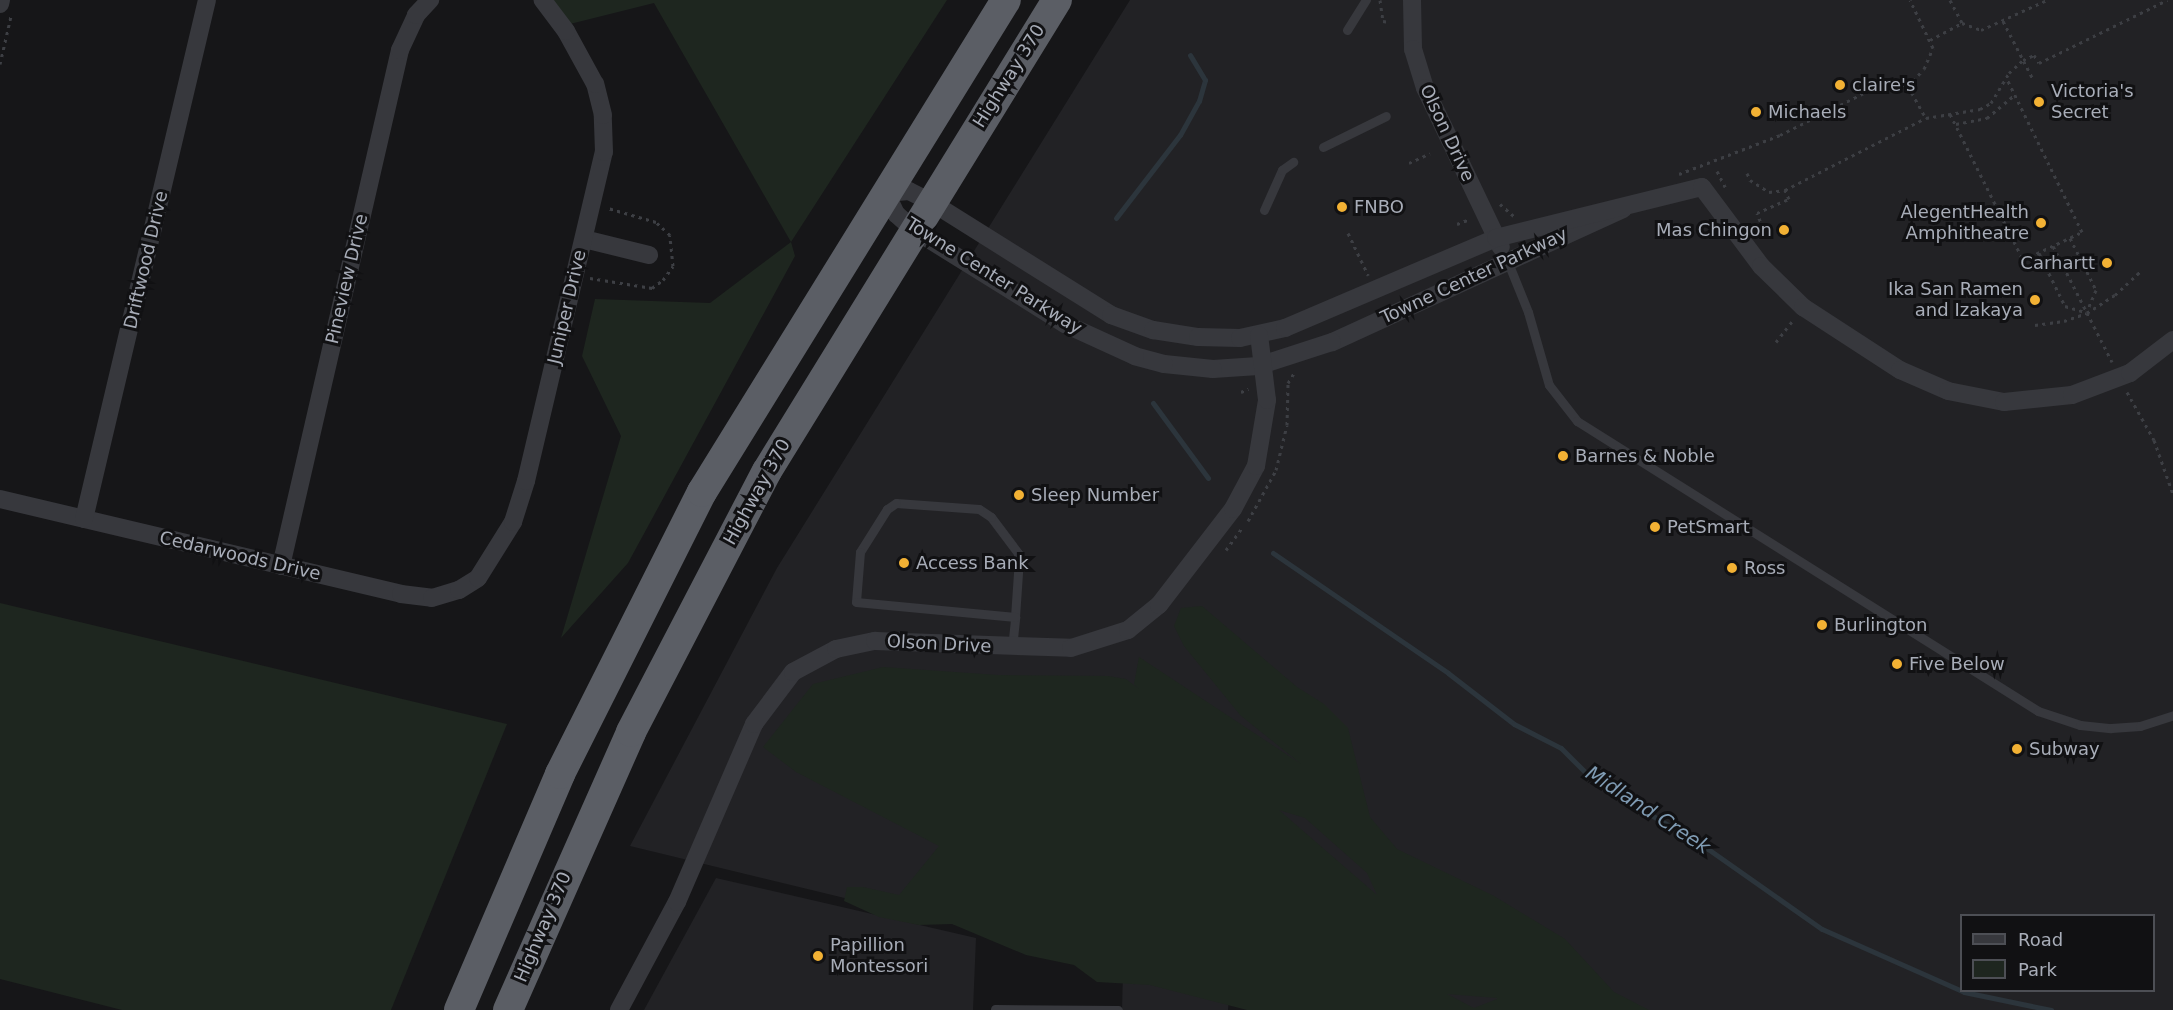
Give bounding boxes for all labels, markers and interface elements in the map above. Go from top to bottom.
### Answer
street label: Highway 370 [969,20,1049,132]
place label: claire's [1852,74,1915,96]
marker: claire's [1833,78,1847,92]
street label: Olson Drive [1415,81,1479,185]
place label: Victoria's Secret [2051,81,2134,124]
marker: Victoria's Secret [2032,95,2046,109]
place label: Michaels [1768,101,1846,123]
marker: Michaels [1749,105,1763,119]
street label: Driftwood Drive [120,189,172,331]
place label: FNBO [1354,196,1404,218]
marker: FNBO [1335,200,1349,214]
place label: AlegentHealth Amphitheatre [1901,202,2029,244]
street label: Pineview Drive [322,212,372,346]
street label: Towne Center Parkway [902,213,1086,339]
marker: AlegentHealth Amphitheatre [2034,216,2048,230]
place label: Mas Chingon [1656,219,1772,241]
street label: Towne Center Parkway [1377,223,1571,329]
marker: Mas Chingon [1777,223,1791,237]
street label: Juniper Drive [543,248,591,366]
place label: Carhartt [2020,252,2095,274]
marker: Carhartt [2100,256,2114,270]
place label: Ika San Ramen and Izakaya [1888,279,2023,322]
marker: Ika San Ramen and Izakaya [2028,293,2042,307]
street label: Highway 370 [719,435,795,549]
place label: Barnes & Noble [1575,445,1715,467]
marker: Barnes & Noble [1556,449,1570,463]
place label: Sleep Number [1031,484,1159,506]
marker: Sleep Number [1012,488,1026,502]
place label: PetSmart [1667,516,1750,538]
marker: PetSmart [1648,520,1662,534]
street label: Cedarwoods Drive [157,527,323,585]
place label: Access Bank [916,552,1029,574]
marker: Access Bank [897,556,911,570]
place label: Ross [1744,557,1785,579]
marker: Ross [1725,561,1739,575]
place label: Burlington [1834,614,1927,636]
marker: Burlington [1815,618,1829,632]
street label: Olson Drive [886,630,992,658]
place label: Five Below [1909,653,2005,675]
marker: Five Below [1890,657,1904,671]
place label: Subway [2029,738,2100,760]
marker: Subway [2010,742,2024,756]
water label: Midland Creek [1581,761,1715,859]
street label: Highway 370 [510,869,576,985]
legend [1960,914,2155,992]
text: Road [2018,929,2063,950]
place label: Papillion Montessori [830,935,928,978]
marker: Papillion Montessori [811,949,825,963]
text: Park [2018,959,2057,980]

